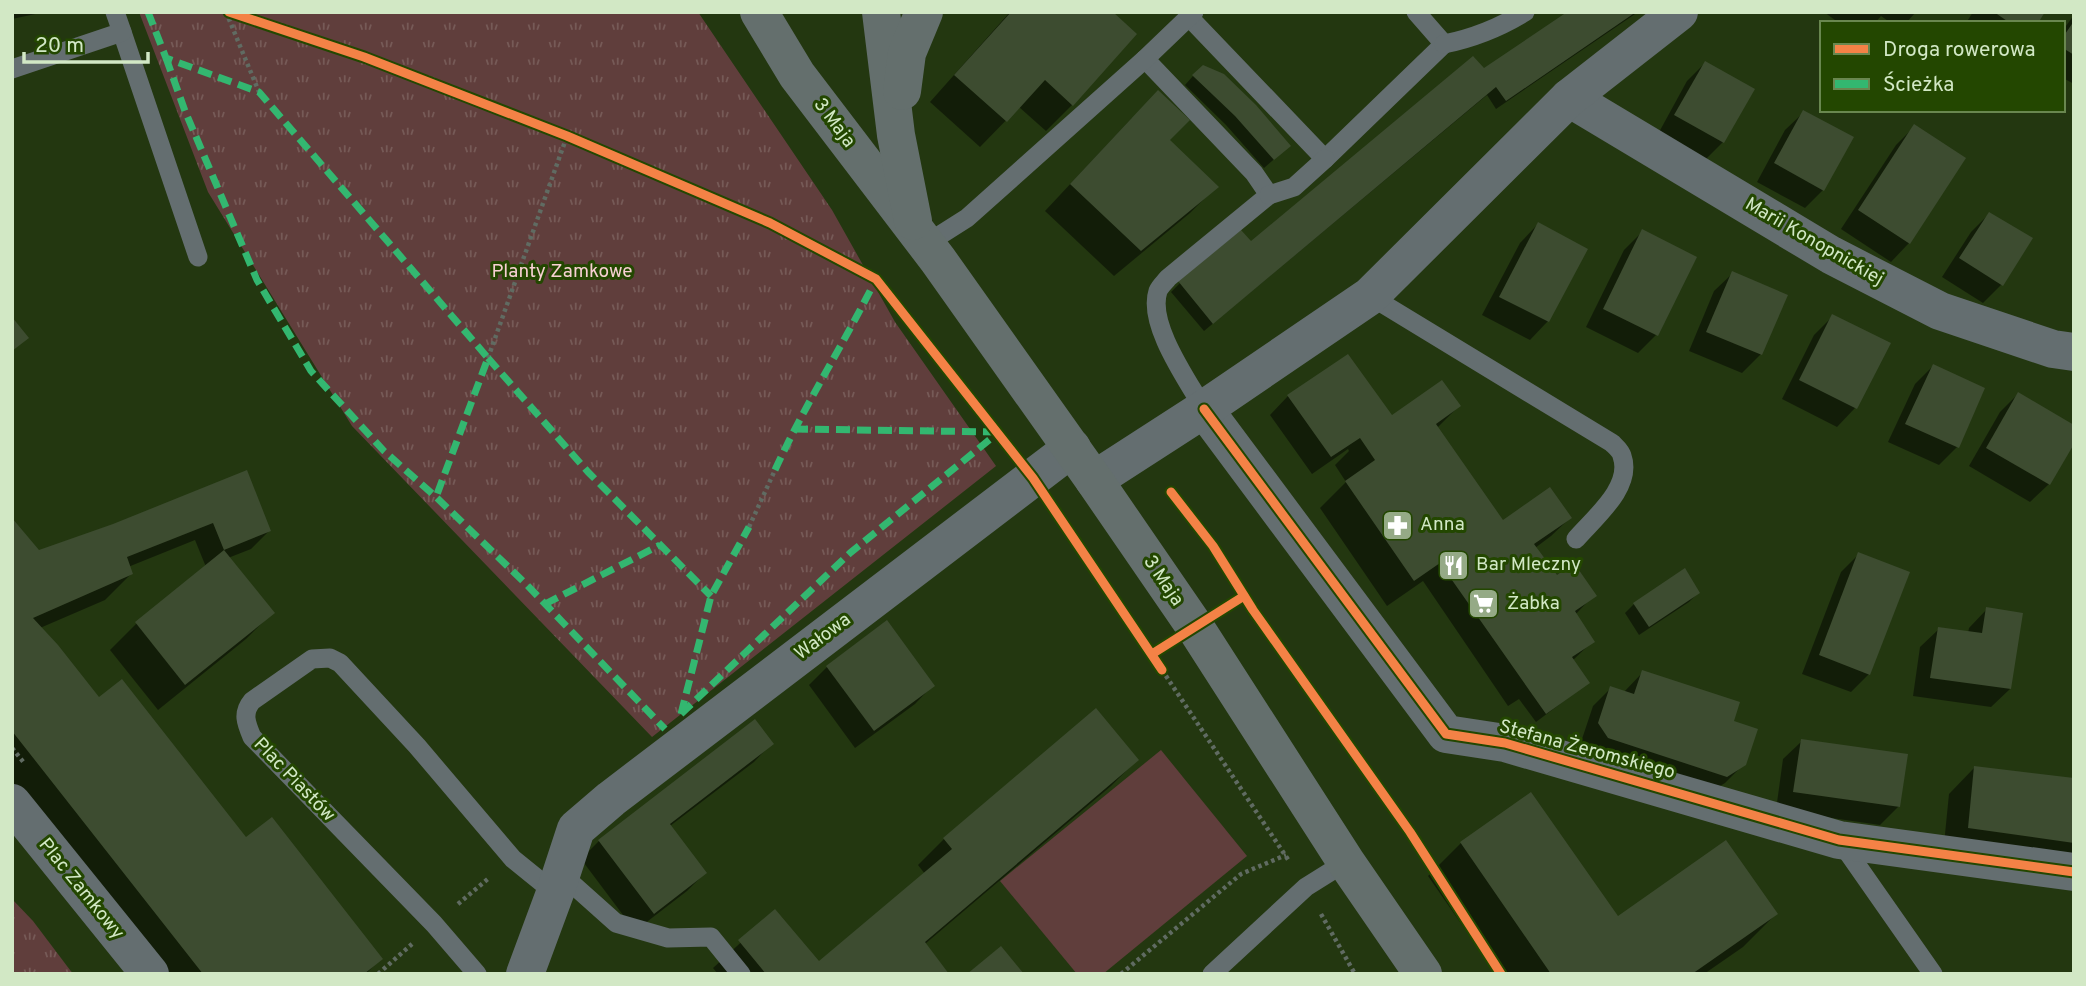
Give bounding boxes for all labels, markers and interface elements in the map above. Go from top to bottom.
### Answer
scale bar [24,21,149,65]
legend [1820,21,2065,112]
text: 20 m [35,33,84,60]
text: Droga rowerowa [1883,37,2036,64]
text: Ścieżka [1883,71,1954,99]
street label: 3 Maja [808,93,860,153]
street label: Marii Konopnickiej [1740,193,1888,291]
park label: Planty Zamkowe [491,260,633,284]
pharmacy icon: Anna [1380,508,1414,542]
place label: Anna [1420,513,1465,537]
restaurant icon: Bar Mleczny [1436,548,1470,582]
street label: 3 Maja [1137,551,1189,611]
place label: Bar Mleczny [1476,553,1581,577]
supermarket icon: Żabka [1467,587,1501,621]
place label: Żabka [1507,591,1560,616]
street label: Wałowa [790,608,856,666]
street label: Stefana Żeromskiego [1496,714,1678,785]
street label: Plac Piastów [248,733,340,827]
street label: Plac Zamkowy [33,833,129,945]

